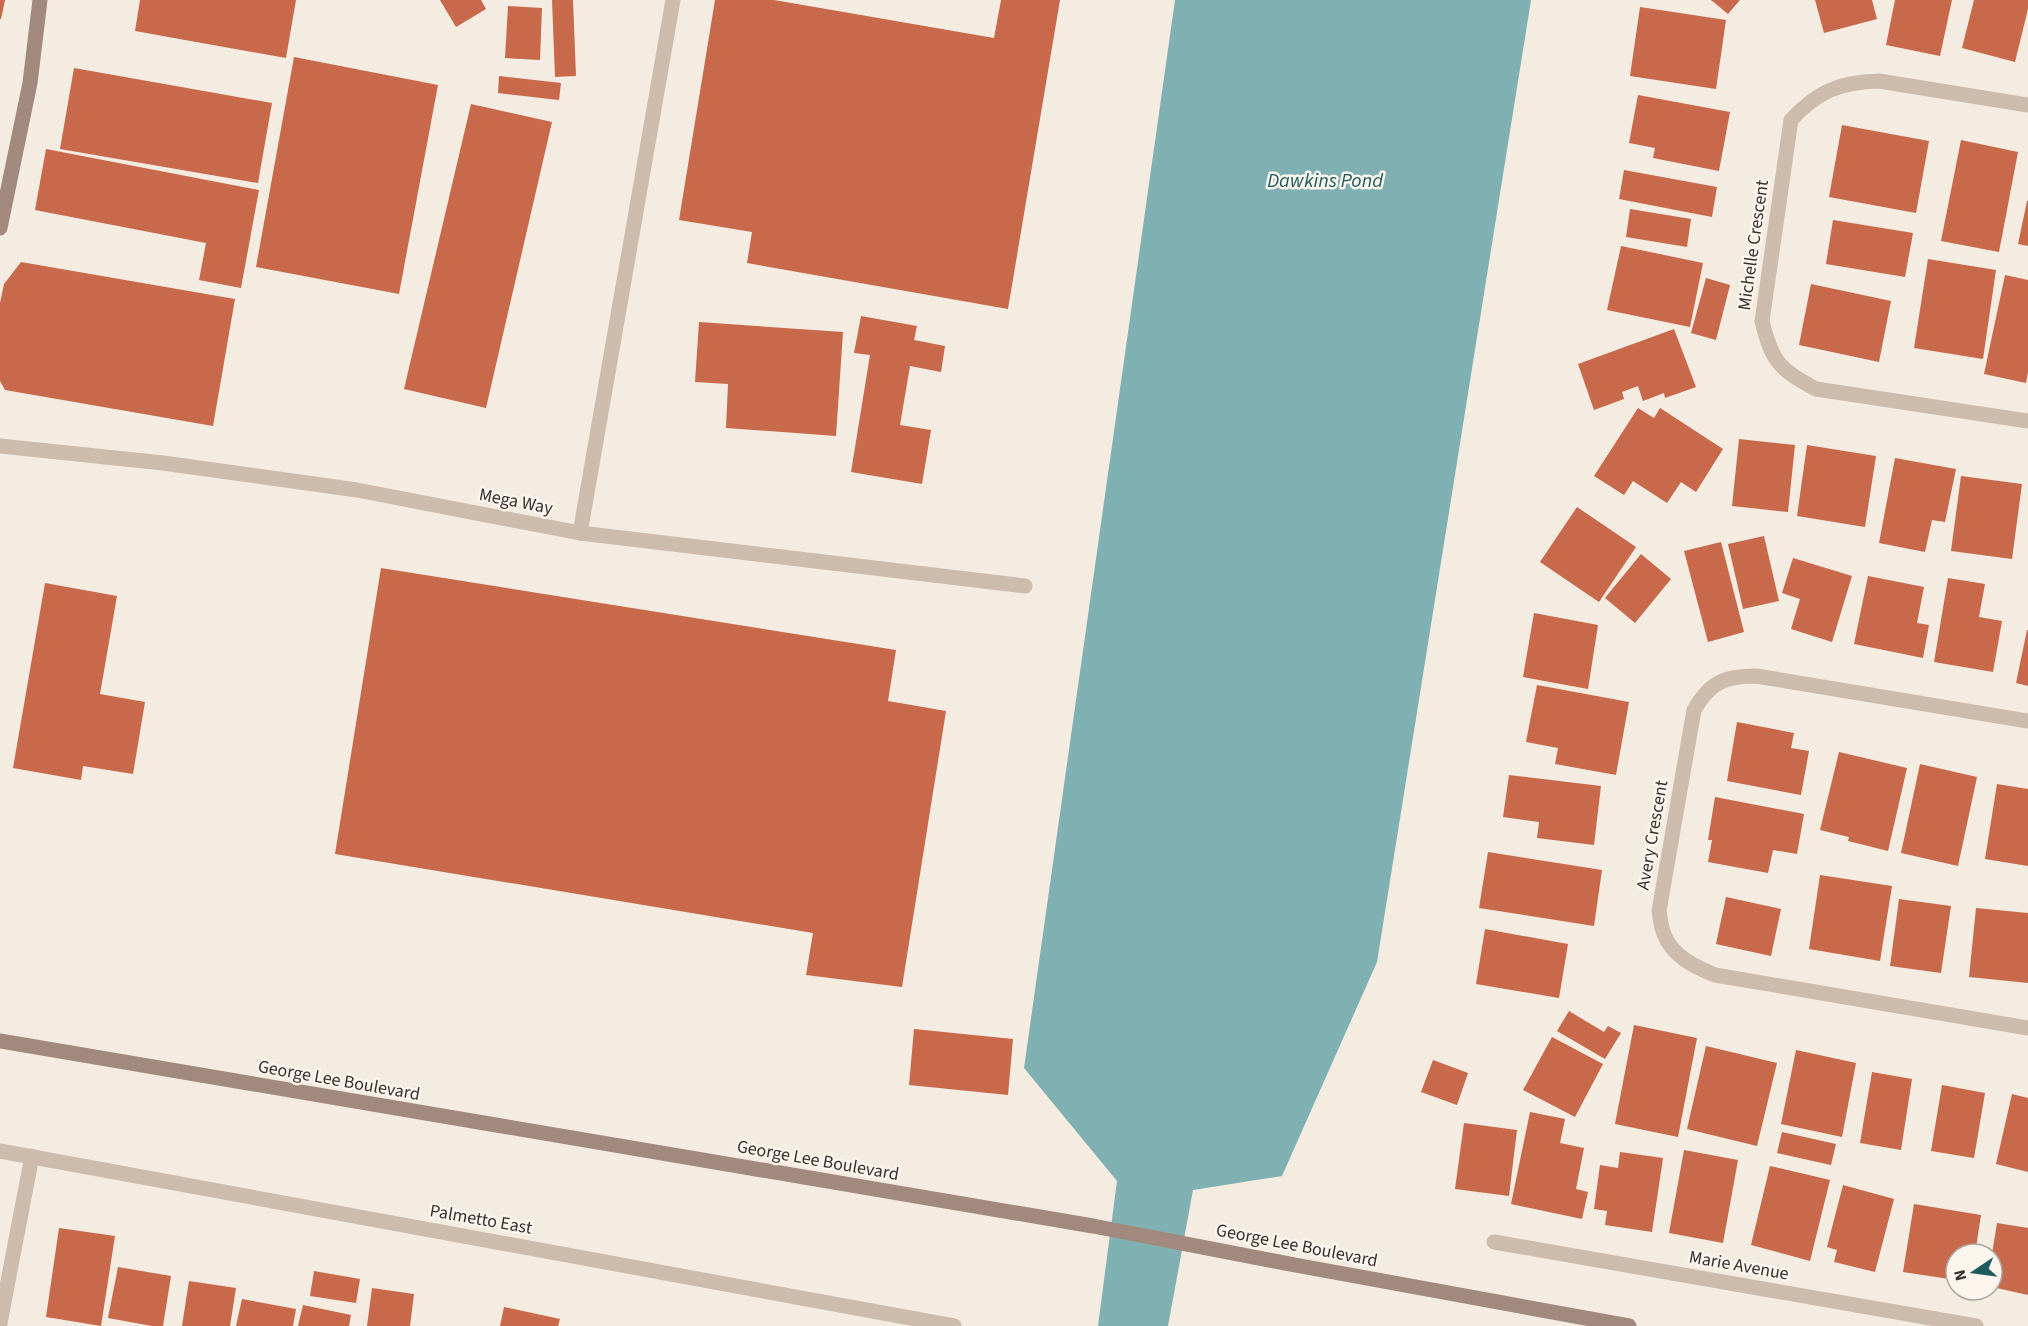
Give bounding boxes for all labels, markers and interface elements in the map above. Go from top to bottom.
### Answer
water label: Dawkins Pond [1267,167,1384,195]
street label: Michelle Crescent [1732,178,1775,312]
street label: Mega Way [477,482,555,521]
street label: Avery Crescent [1631,778,1674,892]
street label: George Lee Boulevard [256,1054,422,1107]
street label: George Lee Boulevard [735,1134,901,1187]
street label: Palmetto East [428,1198,534,1241]
street label: George Lee Boulevard [1214,1218,1380,1273]
north arrow [1944,1242,2004,1302]
street label: Marie Avenue [1687,1244,1791,1287]
text: N [1948,1267,1972,1283]

